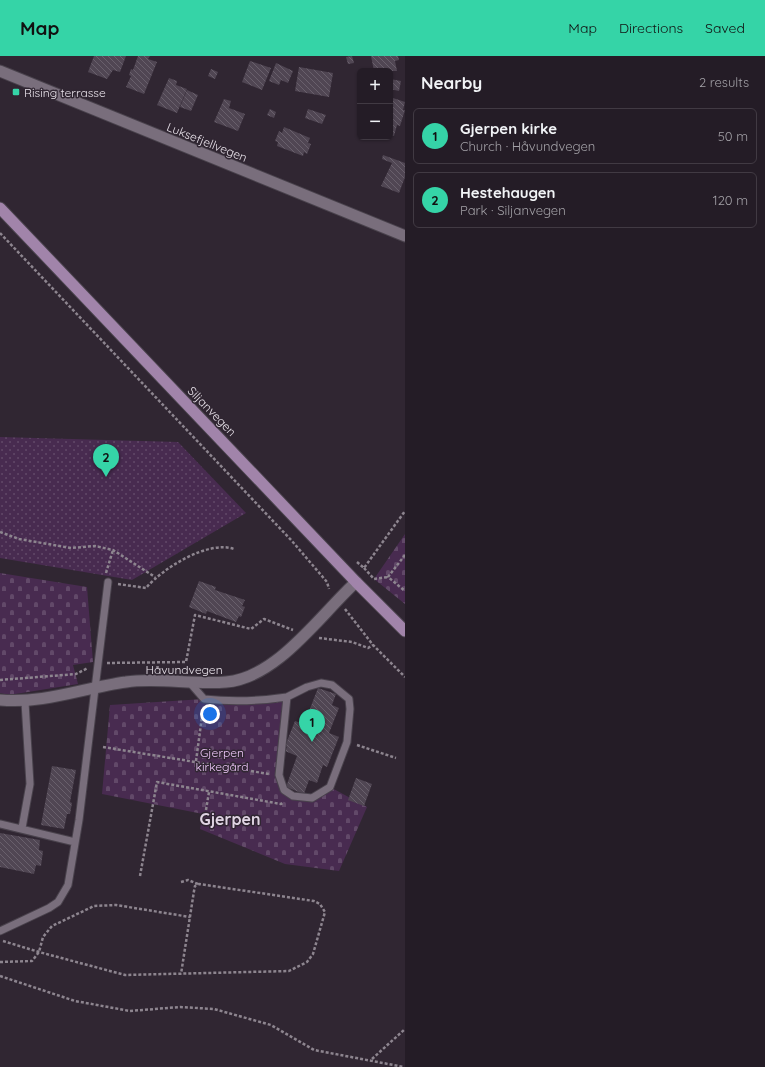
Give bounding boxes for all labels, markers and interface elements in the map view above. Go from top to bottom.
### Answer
text: Map [20,16,59,40]
text: Map [568,19,597,37]
text: Directions [619,19,683,37]
text: Saved [705,19,745,37]
map controls [357,68,393,140]
button: + [357,68,393,104]
text: Nearby [421,72,482,93]
text: 2 results [699,74,749,90]
place label: Rising terrasse [24,85,106,100]
marker: Rising terrasse [11,87,21,97]
button: − [357,104,393,140]
street label: Luksefjellvegen [165,119,249,165]
text: Gjerpen kirke [460,119,557,138]
text: 1 [432,128,438,144]
text: 50 m [718,128,748,144]
text: Church · Håvundvegen [460,138,595,154]
text: Hestehaugen [460,183,556,202]
text: 2 [431,192,439,208]
text: 120 m [713,192,748,208]
text: Park · Siljanvegen [460,202,566,218]
street label: Siljanvegen [185,383,239,439]
pin: 2 [93,444,119,477]
street label: Håvundvegen [145,662,223,677]
your location [200,704,220,724]
pin: 1 [299,709,325,742]
park label: Gjerpen kirkegård [196,745,248,774]
district label: Gjerpen [200,809,260,829]

